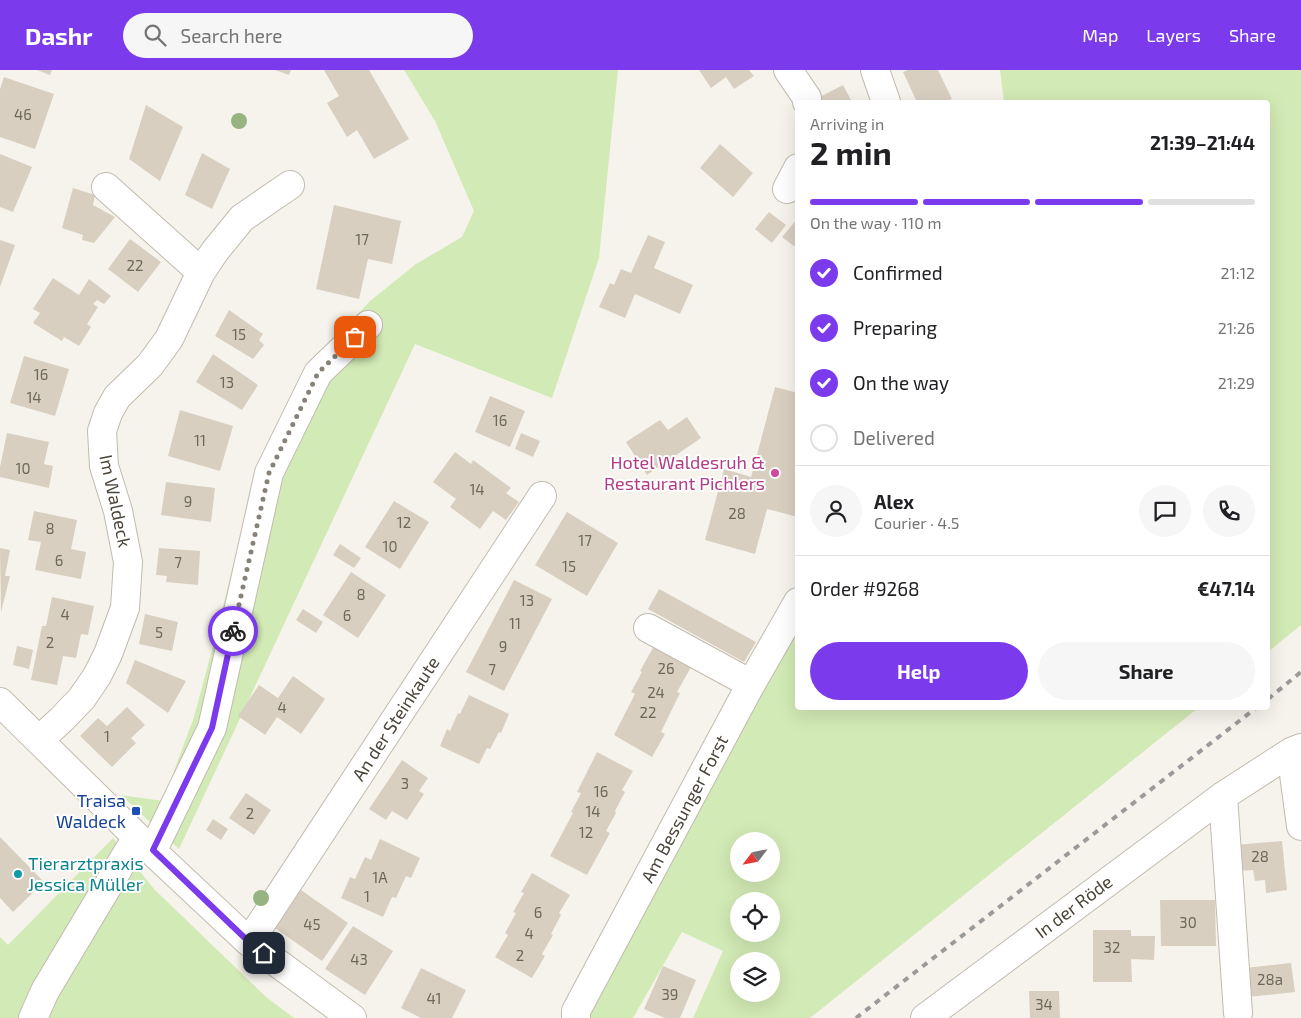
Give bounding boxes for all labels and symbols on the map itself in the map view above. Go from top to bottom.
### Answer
house number: 46 [14,105,32,123]
house number: 17 [355,230,369,248]
house number: 22 [127,256,143,274]
pin [334,316,376,358]
house number: 15 [232,325,246,343]
house number: 16 [34,365,48,383]
house number: 13 [220,373,234,391]
house number: 14 [26,388,42,406]
house number: 16 [493,411,507,429]
house number: 11 [194,431,206,449]
place label: Hotel Waldesruh & Restaurant Pichlers [604,451,765,494]
street label: Im Waldeck [95,452,137,549]
house number: 10 [15,459,31,477]
marker: Hotel Waldesruh & Restaurant Pichlers [769,467,781,479]
house number: 14 [469,480,485,498]
house number: 9 [184,492,192,510]
house number: 28 [728,504,746,522]
house number: 12 [397,513,411,531]
house number: 8 [45,519,55,537]
house number: 17 [578,531,592,549]
house number: 10 [382,537,398,555]
house number: 6 [55,551,63,569]
house number: 7 [174,553,182,571]
house number: 15 [562,557,576,575]
house number: 8 [356,585,366,603]
house number: 13 [520,591,534,609]
house number: 4 [60,605,70,623]
courier [208,606,258,656]
house number: 6 [343,606,351,624]
house number: 11 [509,614,521,632]
house number: 5 [155,623,163,641]
house number: 2 [46,633,54,651]
house number: 9 [499,637,507,655]
street label: An der Steinkaute [347,652,444,785]
house number: 26 [657,659,675,677]
house number: 7 [488,660,496,678]
house number: 24 [647,683,665,701]
house number: 4 [277,698,287,716]
house number: 22 [640,703,656,721]
house number: 1 [104,727,110,745]
street label: Am Bessunger Forst [636,731,732,886]
house number: 3 [401,774,409,792]
house number: 16 [594,782,608,800]
place label: Traisa Waldeck [56,789,126,832]
house number: 14 [585,802,601,820]
house number: 2 [246,804,254,822]
marker: Traisa Waldeck [130,805,142,817]
house number: 12 [579,823,593,841]
north arrow [730,832,780,882]
house number: 28 [1251,847,1269,865]
place label: Tierarztpraxis Jessica Müller [28,852,144,895]
marker: Tierarztpraxis Jessica Müller [12,868,24,880]
house number: 1A [372,868,388,886]
street label: In der Röde [1030,870,1116,942]
house number: 1 [364,887,370,905]
house number: 6 [534,903,542,921]
house number: 30 [1179,913,1197,931]
house number: 45 [303,915,321,933]
house number: 4 [524,924,534,942]
pin [243,932,285,974]
house number: 32 [1104,938,1120,956]
house number: 2 [516,946,524,964]
house number: 43 [350,950,368,968]
house number: 28a [1257,970,1283,988]
house number: 39 [662,985,678,1003]
house number: 41 [426,989,442,1007]
house number: 34 [1035,995,1053,1013]

